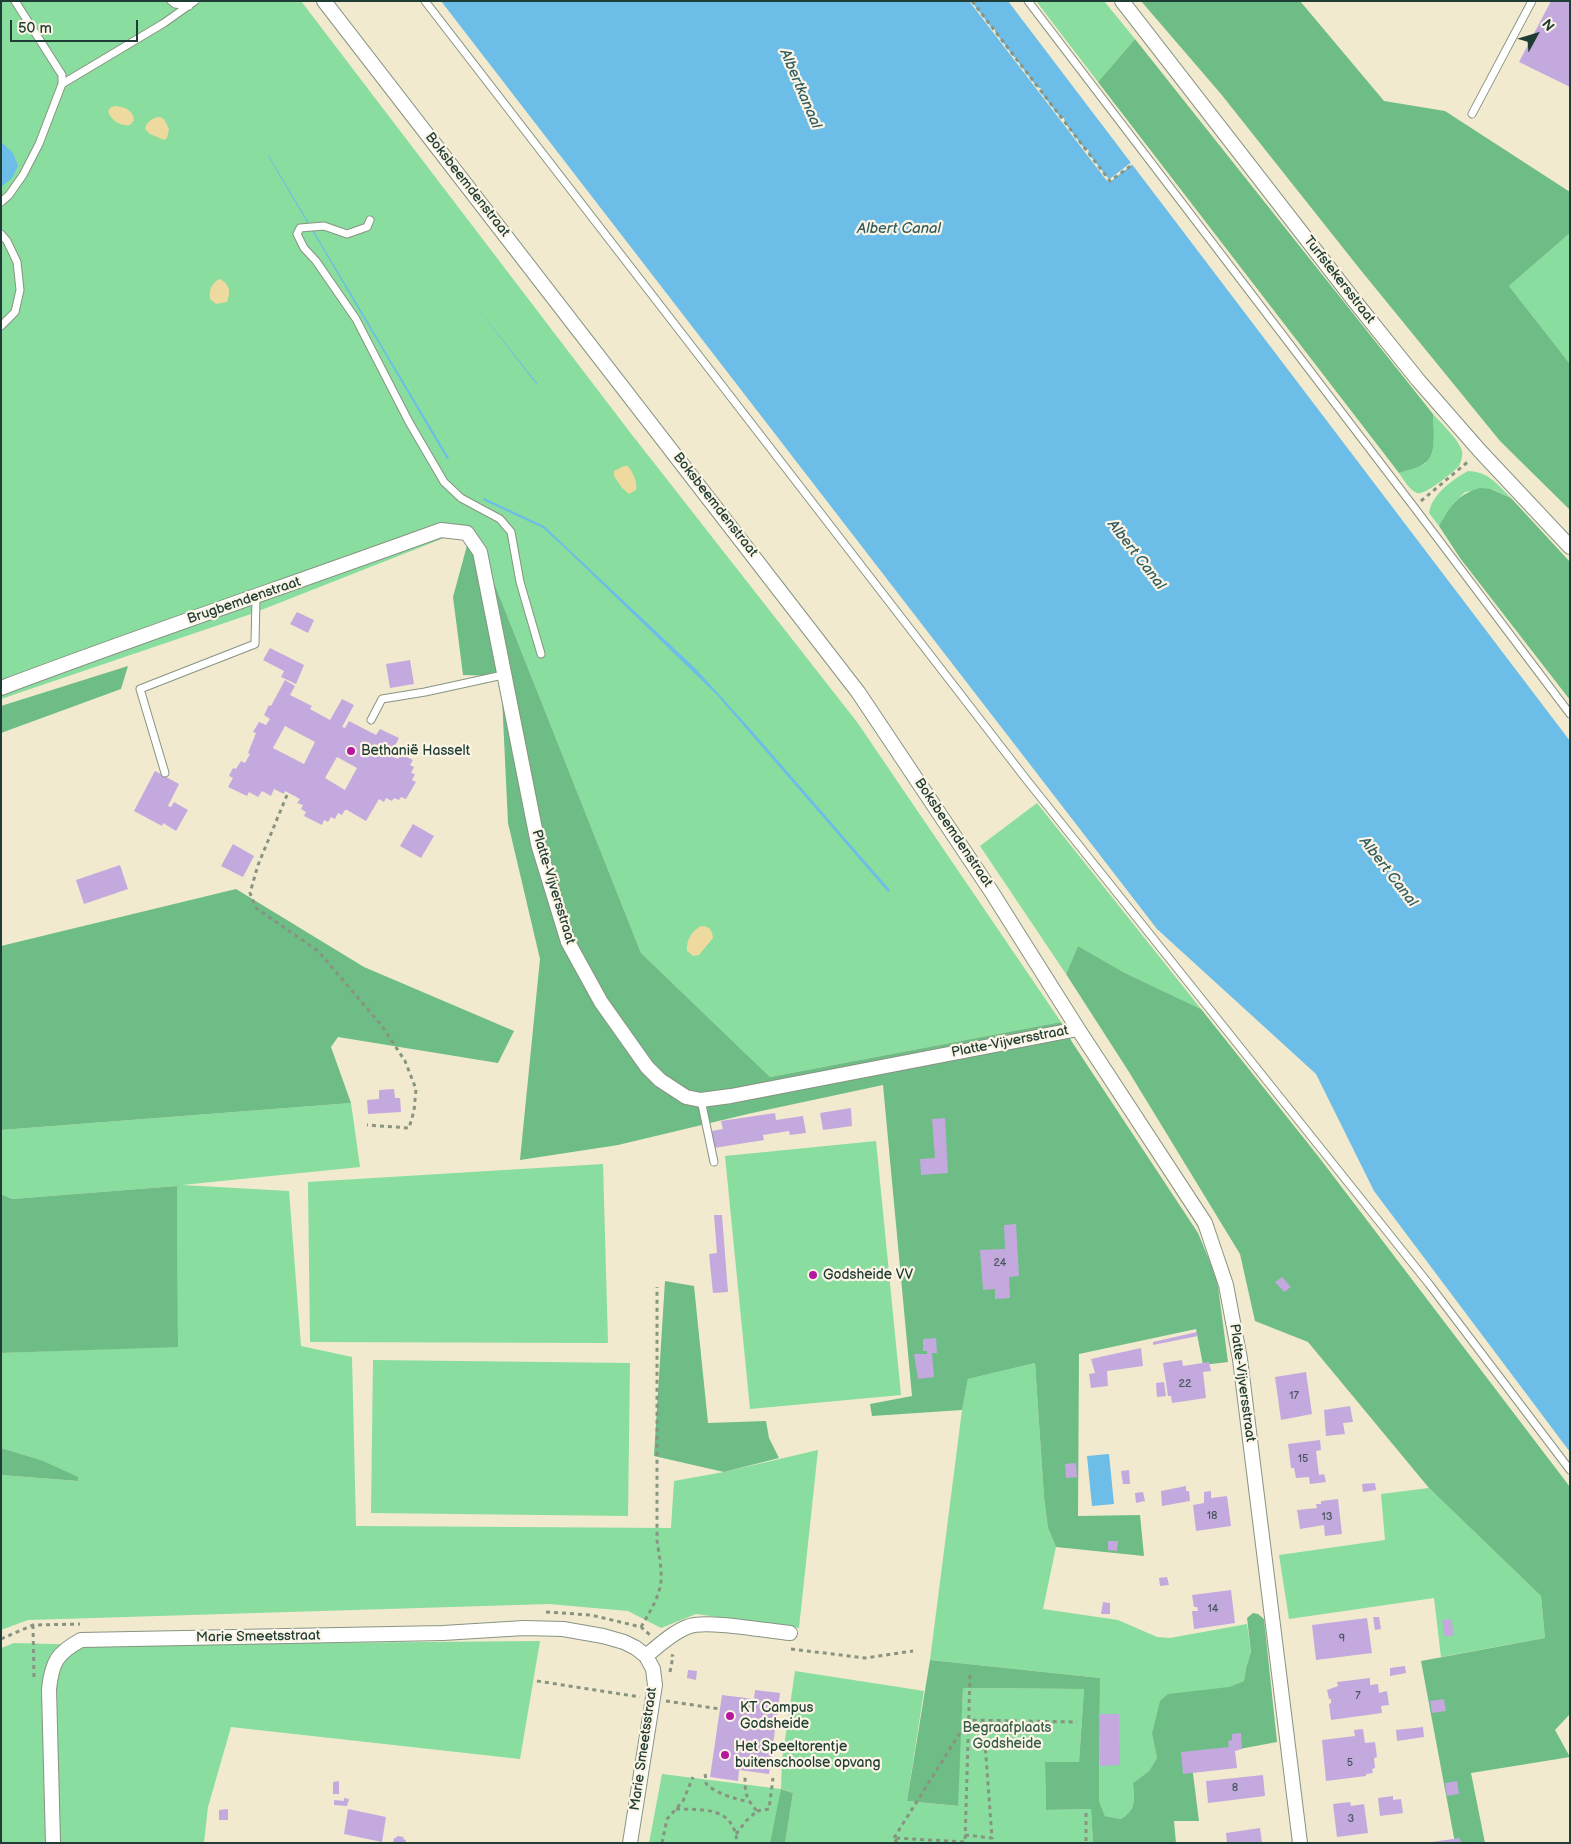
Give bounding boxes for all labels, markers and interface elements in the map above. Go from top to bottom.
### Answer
scale bar [12,10,140,42]
north arrow [1511,10,1561,60]
text: N [1538,16,1558,35]
text: 50 m [18,19,52,38]
water label: Albertkanaal [775,46,825,132]
street label: Boksbeemdenstraat [421,129,513,241]
water label: Albert Canal [857,220,941,238]
street label: Turfstekersstraat [1300,233,1378,327]
street label: Boksbeemdenstraat [669,449,761,561]
water label: Albert Canal [1103,516,1169,594]
street label: Brugbemdenstraat [185,574,303,628]
place label: Bethanië Hasselt [361,743,470,759]
marker: Bethanië Hasselt [345,745,357,757]
street label: Boksbeemdenstraat [910,775,996,891]
street label: Platte-Vijversstraat [528,828,578,946]
water label: Albert Canal [1355,833,1421,911]
street label: Platte-Vijversstraat [950,1022,1070,1062]
house number: 24 [993,1256,1007,1270]
place label: Godsheide VV [823,1267,913,1283]
marker: Godsheide VV [807,1269,819,1281]
street label: Platte-Vijversstraat [1225,1323,1259,1443]
house number: 22 [1179,1377,1191,1391]
house number: 17 [1289,1389,1299,1403]
house number: 15 [1298,1452,1308,1466]
house number: 18 [1207,1509,1217,1523]
house number: 13 [1321,1510,1333,1524]
house number: 14 [1208,1602,1218,1616]
street label: Marie Smeetsstraat [196,1628,320,1646]
house number: 9 [1339,1632,1345,1646]
street label: Marie Smeetsstraat [627,1686,661,1812]
house number: 7 [1355,1689,1361,1703]
place label: KT Campus Godsheide [740,1700,813,1732]
marker: KT Campus Godsheide [724,1710,736,1722]
park label: Begraafplaats Godsheide [963,1720,1051,1752]
place label: Het Speeltorentje buitenschoolse opvang [735,1739,881,1771]
marker: Het Speeltorentje buitenschoolse opvang [719,1749,731,1761]
house number: 5 [1347,1756,1353,1770]
house number: 8 [1232,1781,1238,1795]
house number: 3 [1348,1812,1354,1826]

